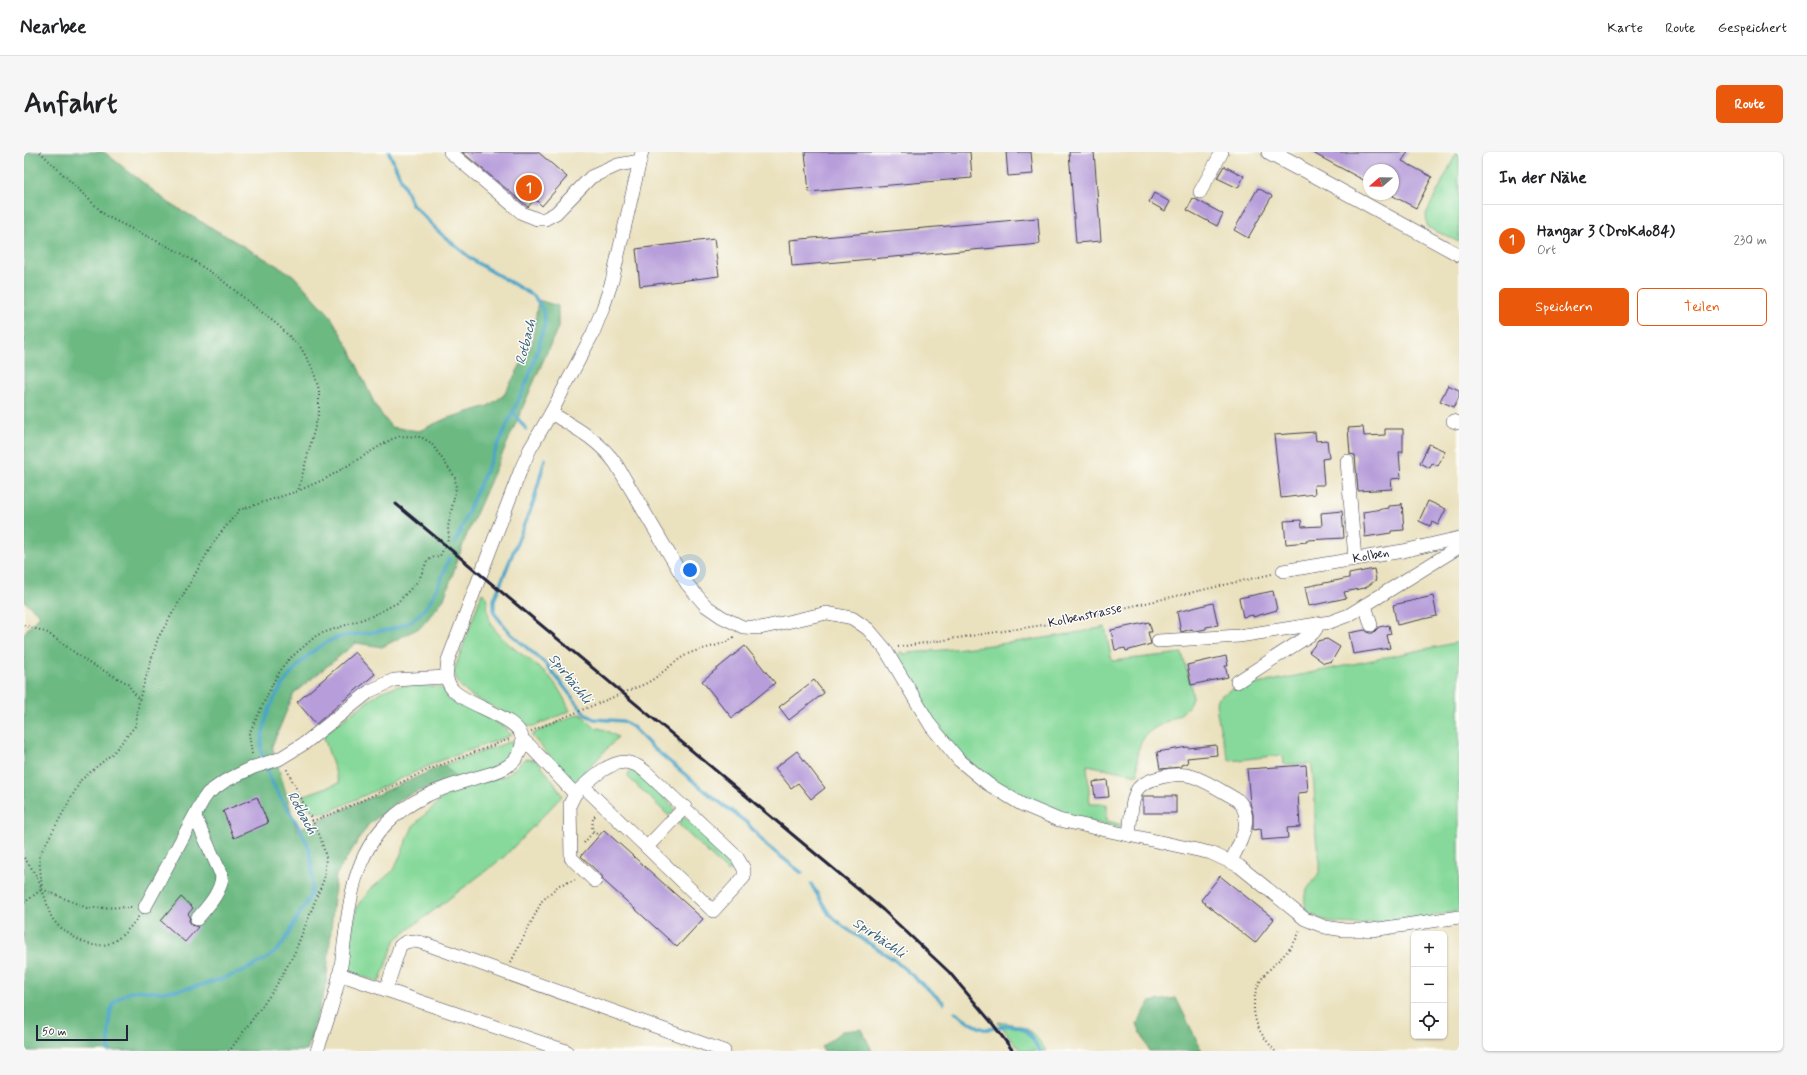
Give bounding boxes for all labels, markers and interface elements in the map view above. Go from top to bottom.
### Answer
text: Nearbee [20,15,86,40]
text: Karte [1607,19,1643,37]
text: Route [1665,19,1696,37]
text: Gespeichert [1718,19,1787,37]
button: Route [1716,85,1783,123]
text: Anfahrt [24,86,117,123]
north arrow [1363,164,1399,200]
text: In der Nähe [1499,167,1587,189]
pin: 1 [516,173,542,203]
text: Hangar 3 (DroKdo84) [1537,222,1675,242]
text: 1 [1509,232,1515,249]
text: 230 m [1733,232,1767,249]
text: Ort [1537,242,1556,259]
button: Speichern [1499,288,1629,326]
button: Teilen [1637,288,1767,326]
water label: Rotbach [512,317,540,367]
street label: Kolben [1351,544,1391,568]
your location [680,560,700,580]
street label: Kolbenstrasse [1047,600,1124,632]
water label: Spirbächli [544,650,597,709]
water label: Rotbach [283,788,321,838]
water label: Spirbächli [849,914,910,963]
map controls [1411,931,1447,1039]
button: + [1411,931,1447,967]
button: − [1411,967,1447,1003]
button: locate [1411,1003,1447,1039]
scale bar [36,1023,128,1042]
text: 50 m [42,1025,67,1039]

